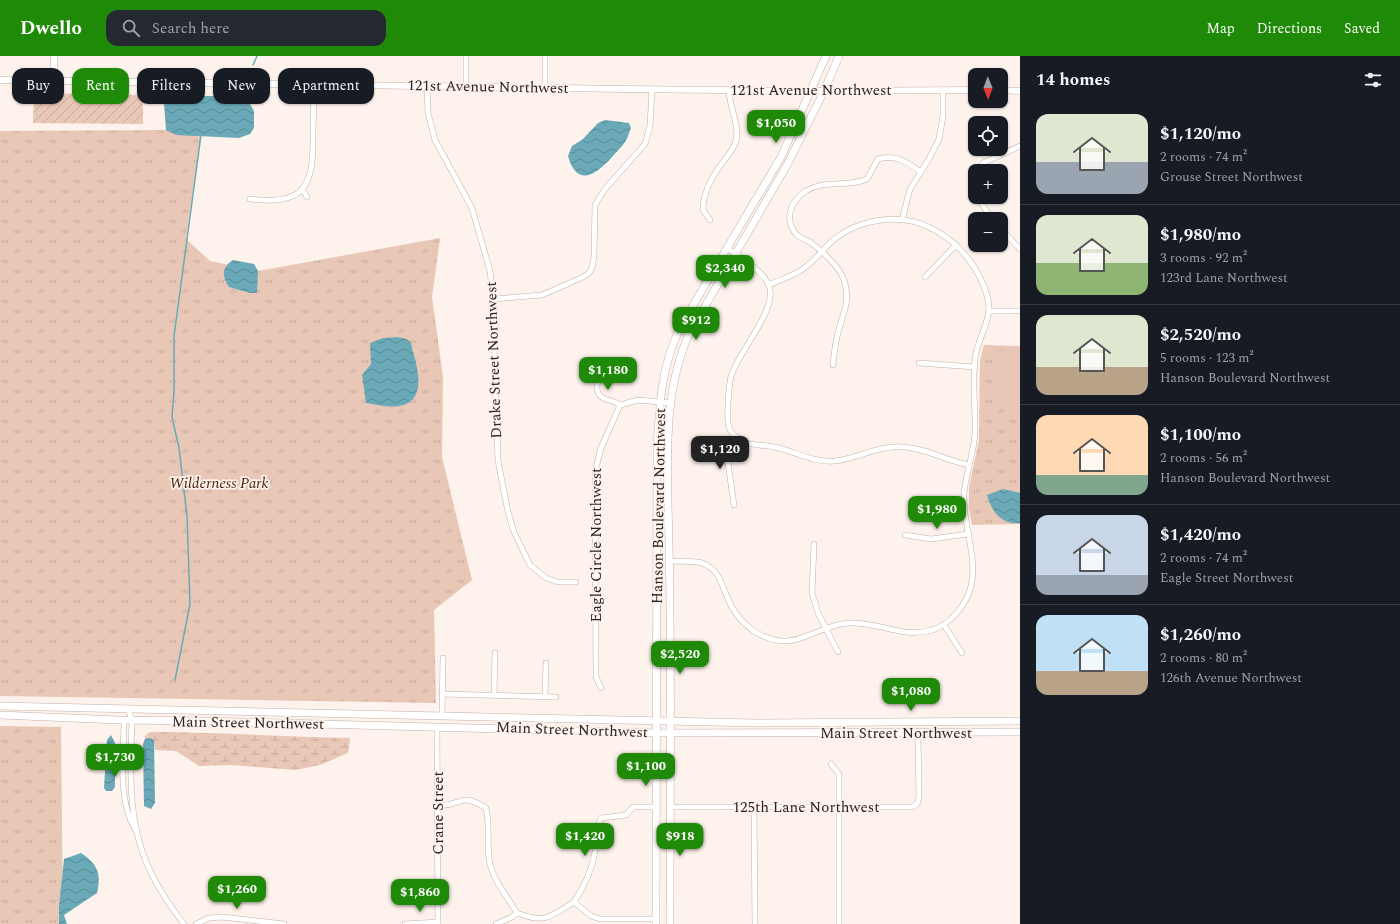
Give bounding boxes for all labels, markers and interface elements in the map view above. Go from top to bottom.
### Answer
search box [106,10,386,46]
text: Dwello [20,14,82,43]
icon: search [120,17,142,39]
text: Search here [152,17,230,40]
text: Map [1207,18,1235,39]
text: Directions [1257,18,1322,39]
text: Saved [1344,18,1380,39]
text: 14 homes [1036,67,1110,93]
chip: Buy [12,68,64,104]
chip: Rent [72,68,129,104]
chip: Filters [137,68,205,104]
chip: New [213,68,270,104]
chip: Apartment [278,68,374,104]
north arrow [968,68,1008,108]
map controls [968,68,1008,252]
icon: filters [1362,69,1384,91]
street label: 121st Avenue Northwest [407,74,569,100]
street label: 121st Avenue Northwest [730,79,892,102]
pin: $1,050 [743,110,809,144]
text: $1,050 [756,113,796,133]
button: locate [968,116,1008,156]
text: $1,120/mo [1160,121,1241,147]
icon: home [1068,130,1116,178]
text: 2 rooms · 74 m² [1160,147,1247,167]
button: + [968,164,1008,204]
text: Grouse Street Northwest [1160,167,1303,187]
button: − [968,212,1008,252]
text: $1,980/mo [1160,222,1241,248]
icon: home [1068,231,1116,279]
text: 3 rooms · 92 m² [1160,248,1247,268]
pin: $2,340 [692,255,758,289]
text: $2,340 [705,258,745,278]
text: 123rd Lane Northwest [1160,268,1288,288]
street label: Drake Street Northwest [480,281,508,439]
pin: $912 [672,307,720,341]
text: $912 [681,310,711,330]
text: $2,520/mo [1160,322,1241,348]
icon: home [1068,331,1116,379]
text: 5 rooms · 123 m² [1160,348,1254,368]
pin: $1,180 [575,357,641,391]
text: $1,180 [588,360,628,380]
text: Hanson Boulevard Northwest [1160,368,1330,388]
street label: Hanson Boulevard Northwest [646,408,672,604]
text: $1,100/mo [1160,422,1241,448]
icon: home [1068,431,1116,479]
pin: $1,120 [687,436,753,470]
text: $1,120 [700,439,740,459]
text: 2 rooms · 56 m² [1160,448,1247,468]
street label: Eagle Circle Northwest [585,468,608,622]
text: Hanson Boulevard Northwest [1160,468,1330,488]
park label: Wilderness Park [169,472,269,495]
pin: $1,980 [904,496,970,530]
text: $1,980 [917,499,957,519]
text: $1,420/mo [1160,522,1241,548]
icon: home [1068,531,1116,579]
text: 2 rooms · 74 m² [1160,548,1247,568]
text: Eagle Street Northwest [1160,568,1293,588]
text: $1,260/mo [1160,622,1241,648]
icon: home [1068,631,1116,679]
pin: $2,520 [647,641,713,675]
text: $2,520 [660,644,700,664]
text: 2 rooms · 80 m² [1160,648,1247,668]
text: 126th Avenue Northwest [1160,668,1302,688]
pin: $1,080 [878,678,944,712]
text: $1,080 [891,681,931,701]
street label: Main Street Northwest [172,710,324,736]
street label: Main Street Northwest [496,716,648,744]
street label: Main Street Northwest [820,722,972,745]
pin: $1,730 [82,744,148,778]
text: $1,730 [95,747,135,767]
pin: $1,100 [613,753,679,787]
text: $1,100 [626,756,666,776]
street label: Crane Street [427,771,450,855]
street label: 125th Lane Northwest [733,796,879,819]
pin: $1,420 [552,823,618,857]
pin: $918 [656,823,704,857]
text: $1,420 [565,826,605,846]
text: $918 [665,826,695,846]
pin: $1,260 [204,876,270,910]
text: $1,260 [217,879,257,899]
pin: $1,860 [387,879,453,913]
text: $1,860 [400,882,440,902]

